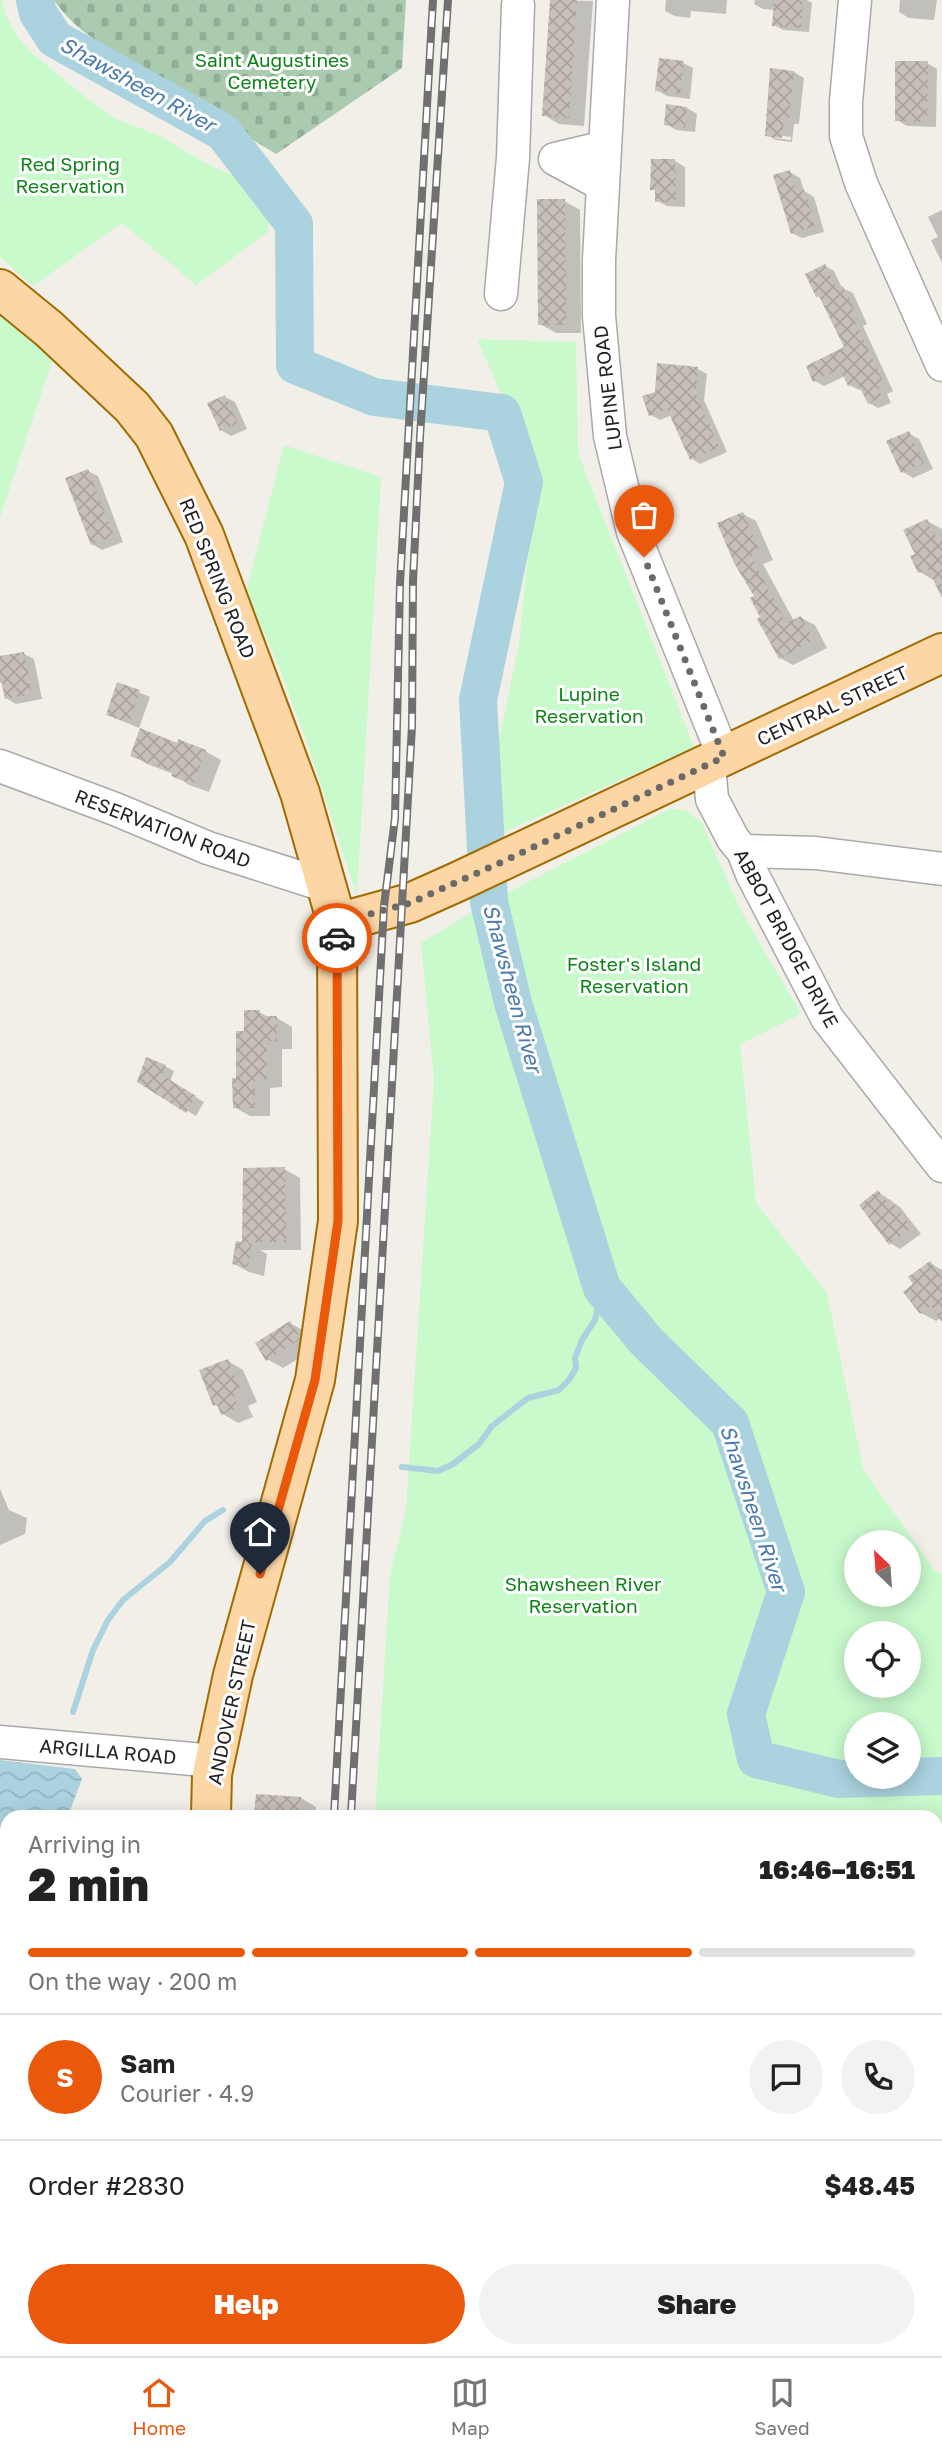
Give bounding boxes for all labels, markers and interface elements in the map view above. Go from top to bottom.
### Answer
water label: Shawsheen River [56,31,223,139]
park label: Saint Augustines Cemetery [195,48,349,93]
park label: Red Spring Reservation [15,152,125,197]
street label: LUPINE ROAD [588,324,626,452]
pin [614,485,674,557]
street label: RED SPRING ROAD [175,494,261,662]
icon: bag [625,496,663,534]
street label: CENTRAL STREET [753,660,911,750]
park label: Lupine Reservation [534,682,644,727]
street label: RESERVATION ROAD [72,784,254,872]
street label: ABBOT BRIDGE DRIVE [730,845,844,1031]
water label: Shawsheen River [478,901,549,1078]
courier [302,903,372,973]
icon: car [318,919,356,957]
park label: Foster's Island Reservation [567,952,701,997]
water label: Shawsheen River [715,1422,794,1597]
pin [230,1502,290,1574]
icon: home [241,1513,279,1551]
north arrow [844,1530,920,1606]
map controls [844,1530,921,1789]
park label: Shawsheen River Reservation [505,1572,662,1617]
street label: ANDOVER STREET [202,1617,260,1787]
button: locate [844,1621,921,1698]
button: layers [844,1712,921,1789]
street label: ARGILLA ROAD [39,1734,177,1768]
text: Arriving in [28,1830,141,1858]
text: 16:46–16:51 [759,1854,915,1885]
text: 2 min [28,1856,149,1911]
text: On the way · 200 m [28,1967,237,1995]
button: chat [749,2040,823,2114]
button: phone [841,2040,915,2114]
text: Sam [120,2048,175,2079]
text: S [56,2062,74,2093]
text: Courier · 4.9 [120,2079,254,2107]
text: Order #2830 [28,2170,185,2201]
text: $48.45 [824,2170,915,2201]
button: Help [28,2264,465,2344]
button: Share [479,2264,915,2344]
tab: Home [132,2374,186,2439]
tab: Map [451,2374,489,2439]
tab: Saved [754,2374,810,2439]

